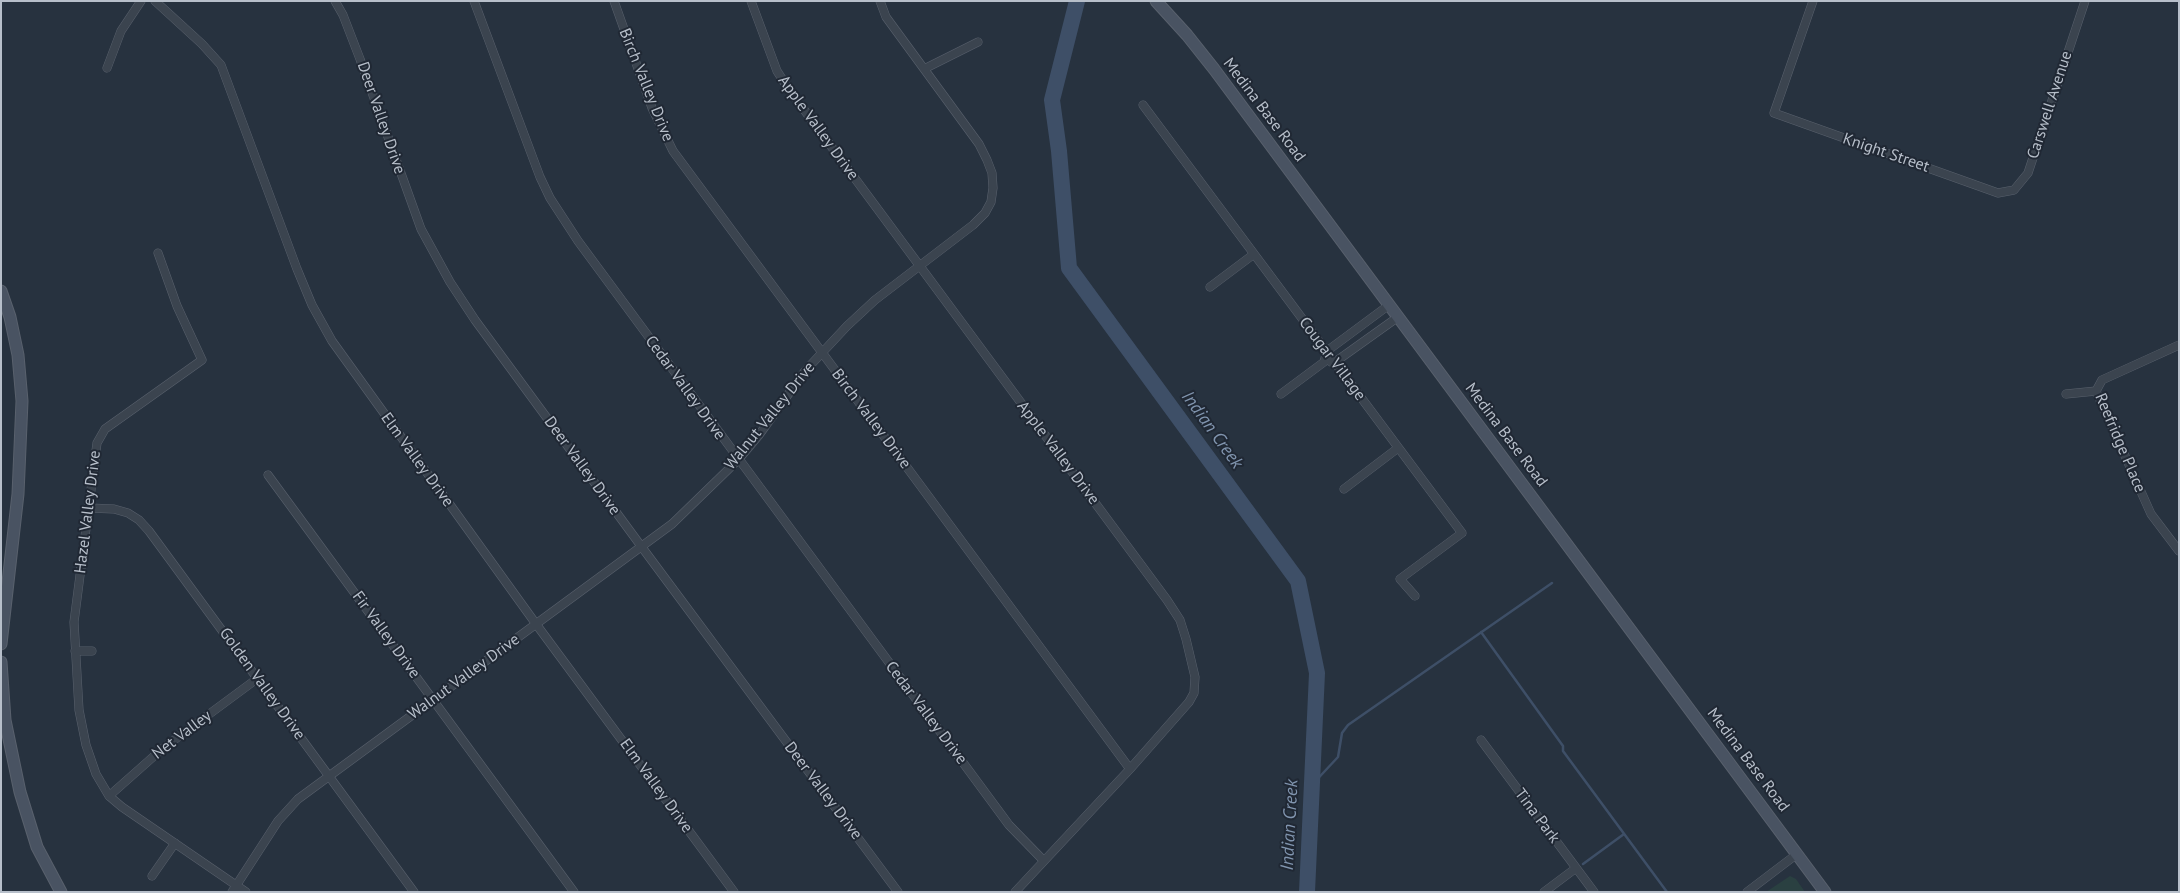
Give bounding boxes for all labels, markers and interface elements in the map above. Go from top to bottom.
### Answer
street label: Birch Valley Drive [615,26,677,144]
street label: Carswell Avenue [2024,49,2076,161]
street label: Medina Base Road [1219,54,1309,166]
street label: Deer Valley Drive [353,59,409,177]
street label: Apple Valley Drive [774,72,862,184]
street label: Knight Street [1840,129,1932,177]
street label: Cougar Village [1294,314,1370,404]
street label: Cedar Valley Drive [641,332,729,444]
street label: Walnut Valley Drive [721,358,819,474]
street label: Birch Valley Drive [827,365,915,473]
street label: Medina Base Road [1461,379,1551,491]
water label: Indian Creek [1176,387,1248,473]
street label: Reefridge Place [2090,391,2150,495]
street label: Apple Valley Drive [1013,397,1103,509]
street label: Elm Valley Drive [376,409,458,511]
street label: Deer Valley Drive [540,413,624,519]
street label: Hazel Valley Drive [71,449,105,575]
street label: Fir Valley Drive [348,588,424,682]
street label: Golden Valley Drive [215,624,309,744]
street label: Walnut Valley Drive [404,630,524,724]
street label: Cedar Valley Drive [881,658,971,768]
street label: Medina Base Road [1703,704,1793,816]
street label: Net Valley [149,706,215,764]
street label: Elm Valley Drive [615,735,697,837]
street label: Deer Valley Drive [780,738,866,844]
water label: Indian Creek [1277,779,1303,871]
street label: Tina Park [1510,785,1564,847]

